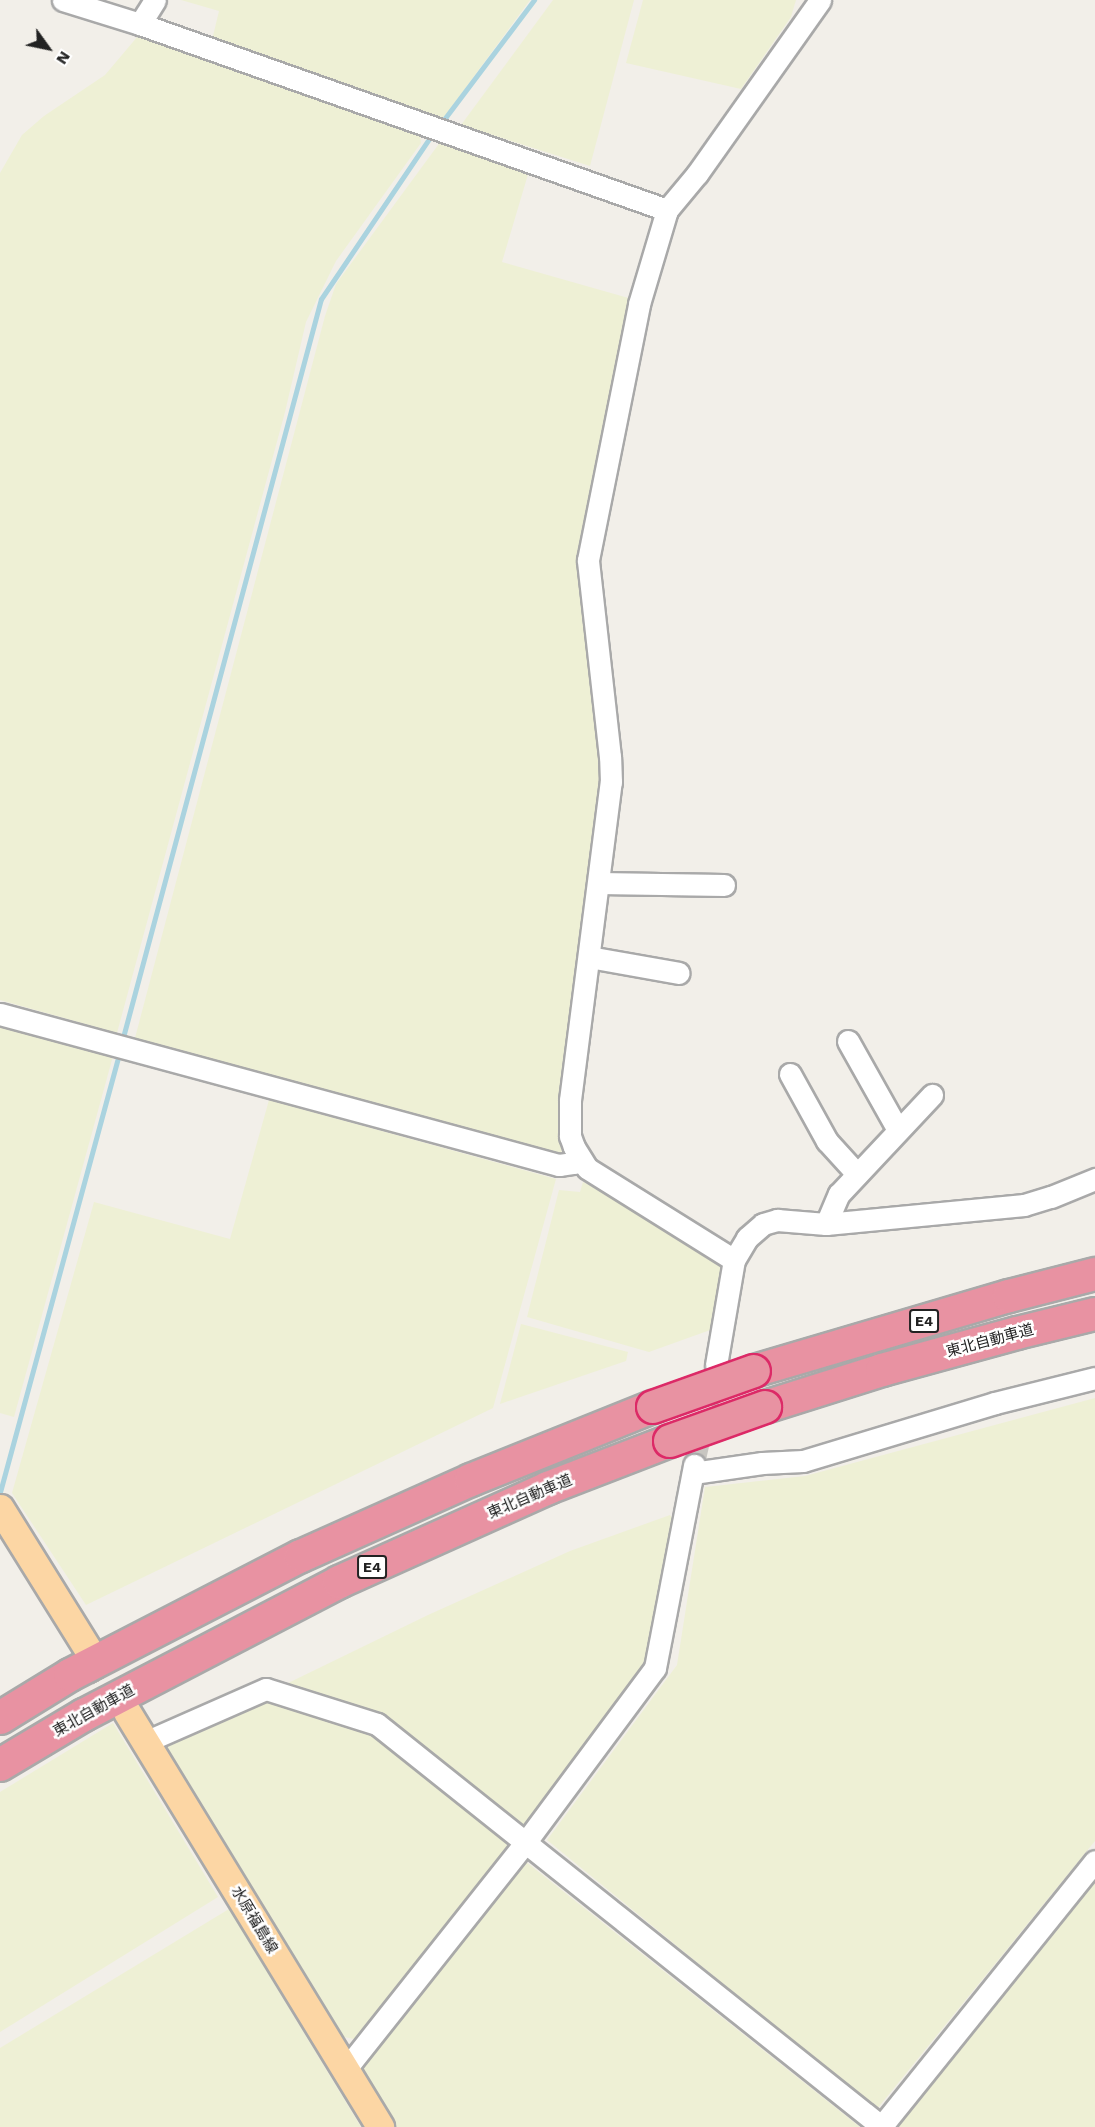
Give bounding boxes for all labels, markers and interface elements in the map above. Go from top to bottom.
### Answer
north arrow [18,18,78,78]
text: N [52,48,75,68]
road number: E4 [909,1310,939,1332]
street label: 東北自動車道 [944,1321,1036,1361]
street label: 東北自動車道 [485,1471,575,1523]
road number: E4 [357,1556,387,1578]
street label: 東北自動車道 [50,1681,138,1741]
street label: 水原福島線 [227,1883,281,1957]

